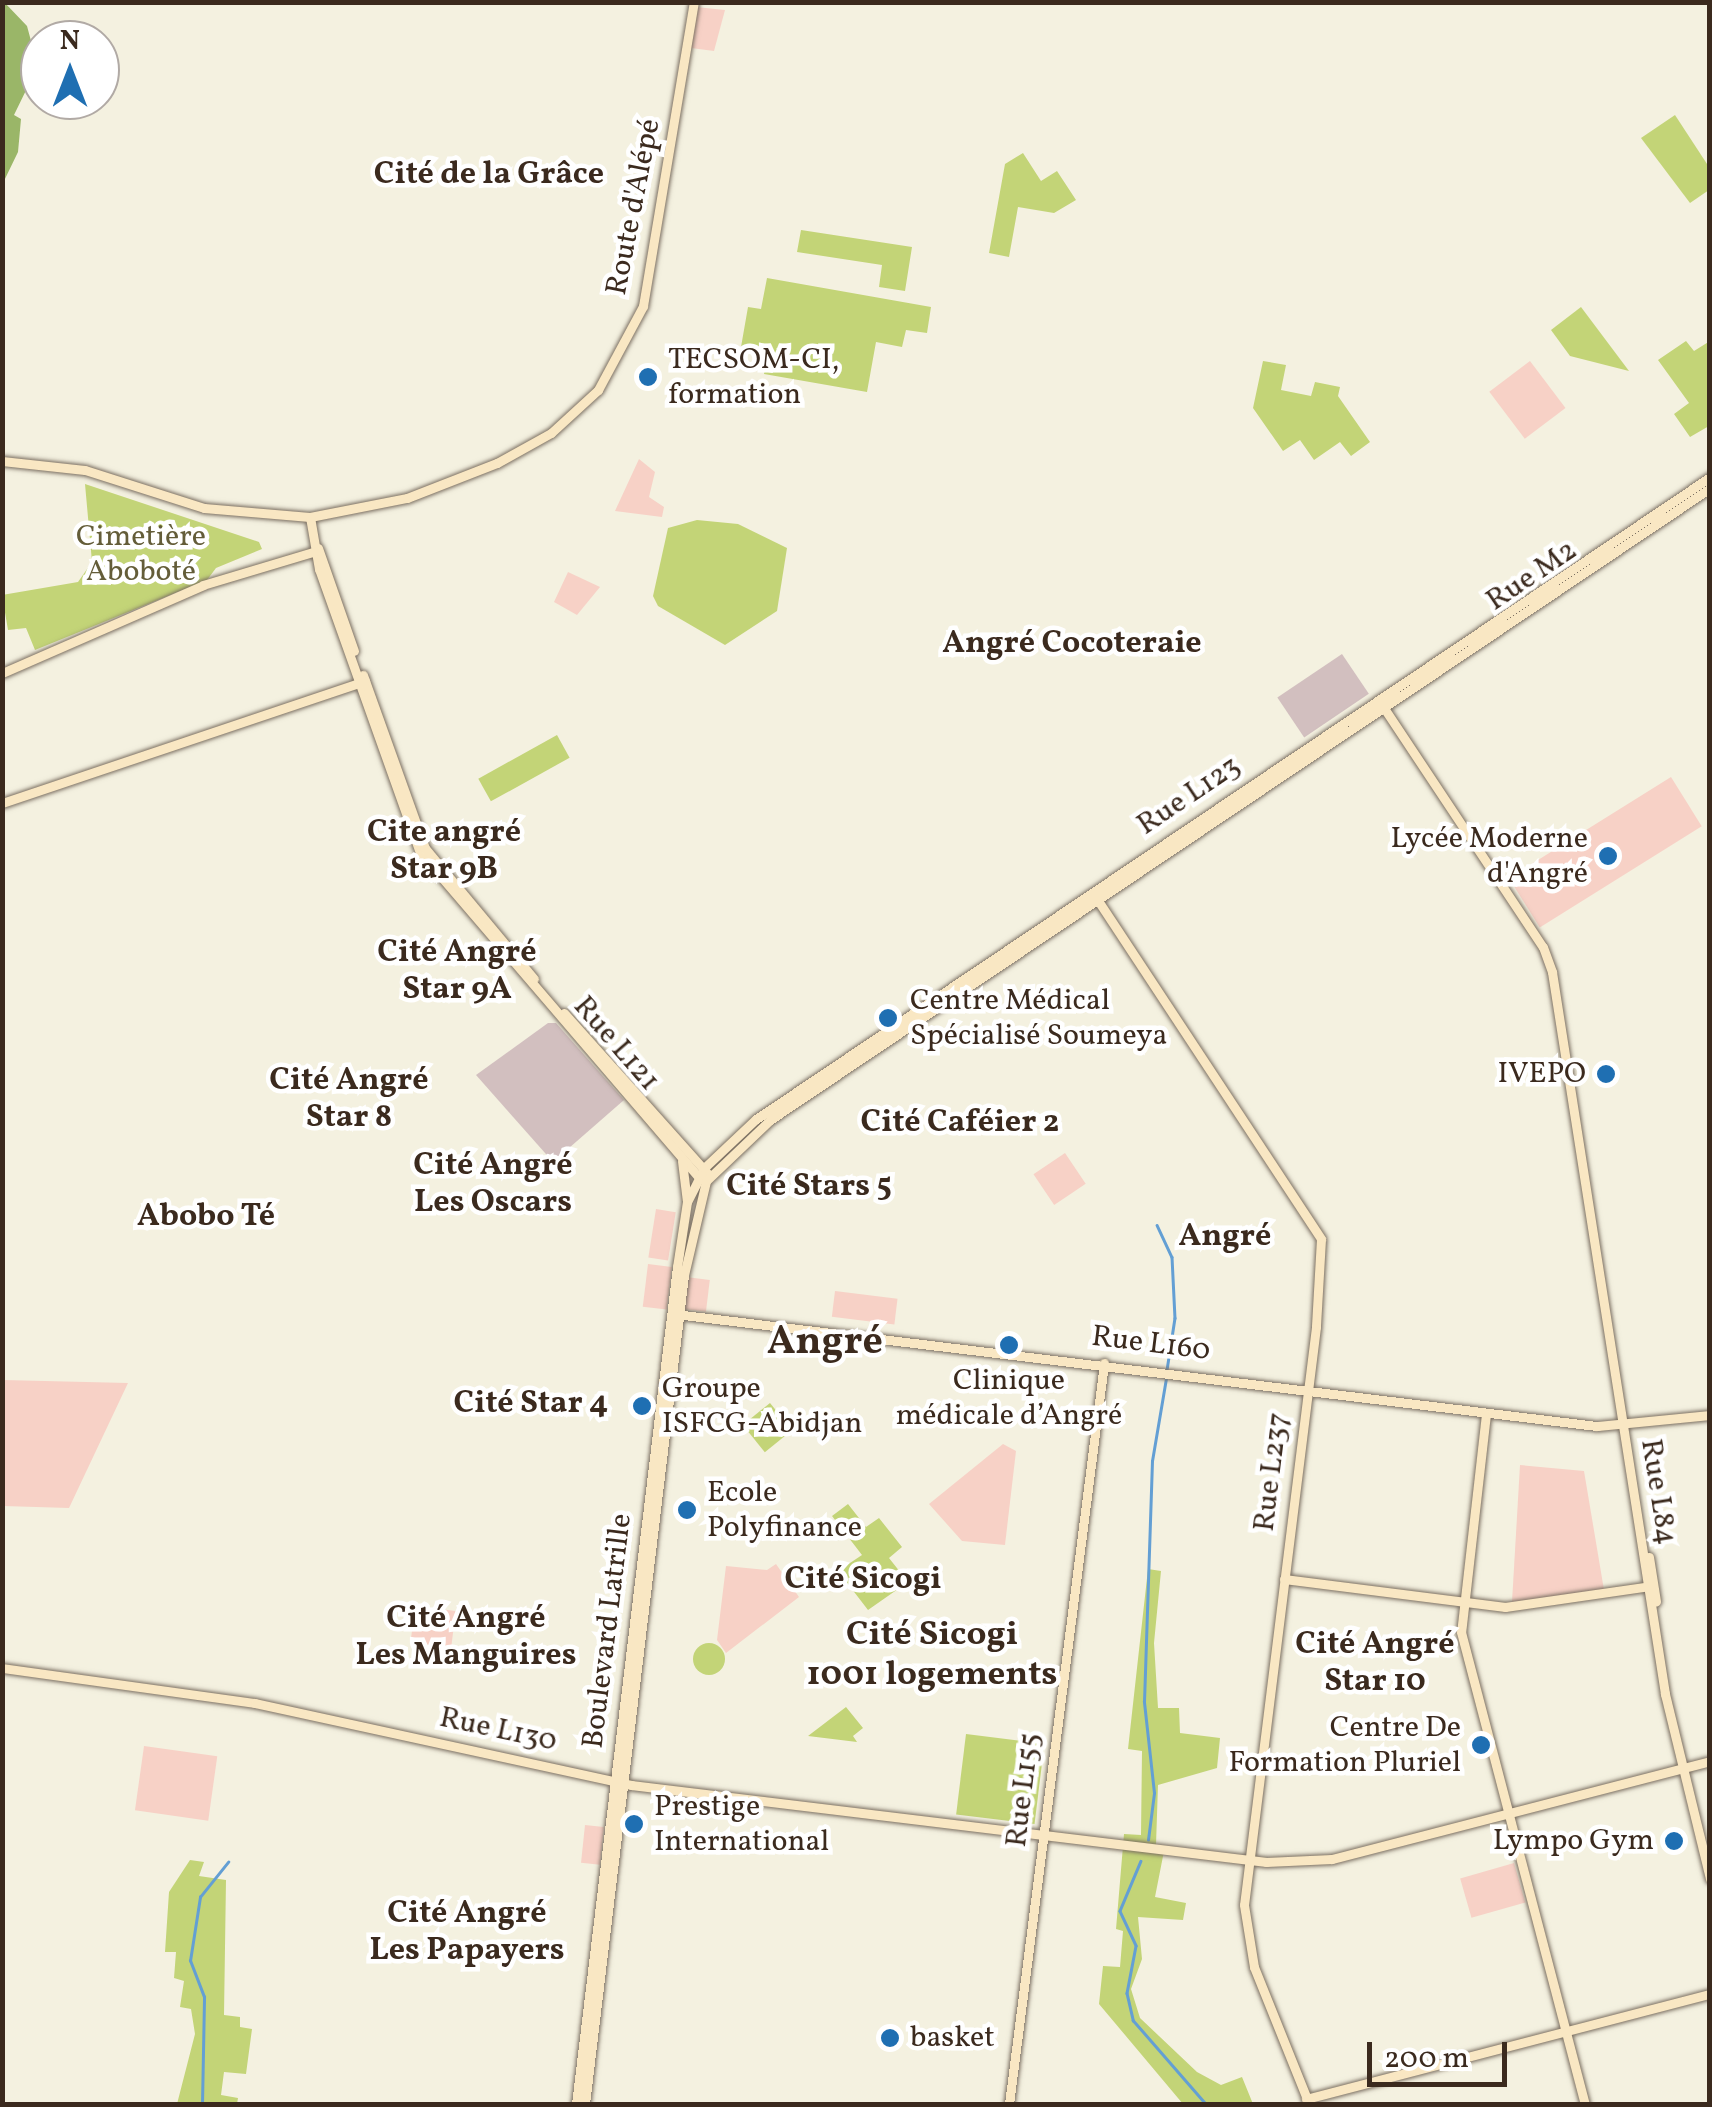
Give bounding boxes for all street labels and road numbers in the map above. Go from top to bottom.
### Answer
street label: Route d'Alépé [599,116,669,298]
street label: Rue M2 [1480,533,1584,619]
street label: Rue L123 [1131,748,1247,844]
street label: Rue L121 [565,989,667,1099]
street label: Rue L160 [1090,1319,1212,1369]
street label: Rue L237 [1247,1410,1297,1534]
street label: Rue L84 [1632,1436,1684,1548]
street label: Boulevard Latrille [576,1512,640,1750]
street label: Rue L130 [436,1700,560,1760]
street label: Rue L155 [999,1731,1049,1849]

